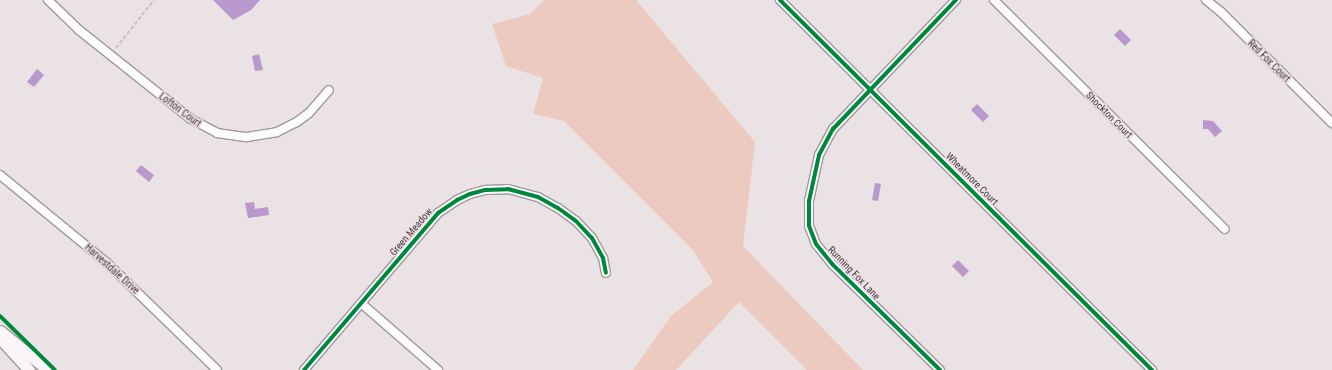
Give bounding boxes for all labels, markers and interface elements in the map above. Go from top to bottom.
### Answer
street label: Red Fox Court [1245,37,1293,85]
street label: Shockton Court [1083,89,1135,141]
street label: Lofton Court [157,90,203,130]
street label: Wheatmore Court [943,150,1001,208]
street label: Green Meadow [387,206,435,258]
street label: Harvestdale Drive [82,241,142,297]
street label: Running Fox Lane [826,244,882,302]

